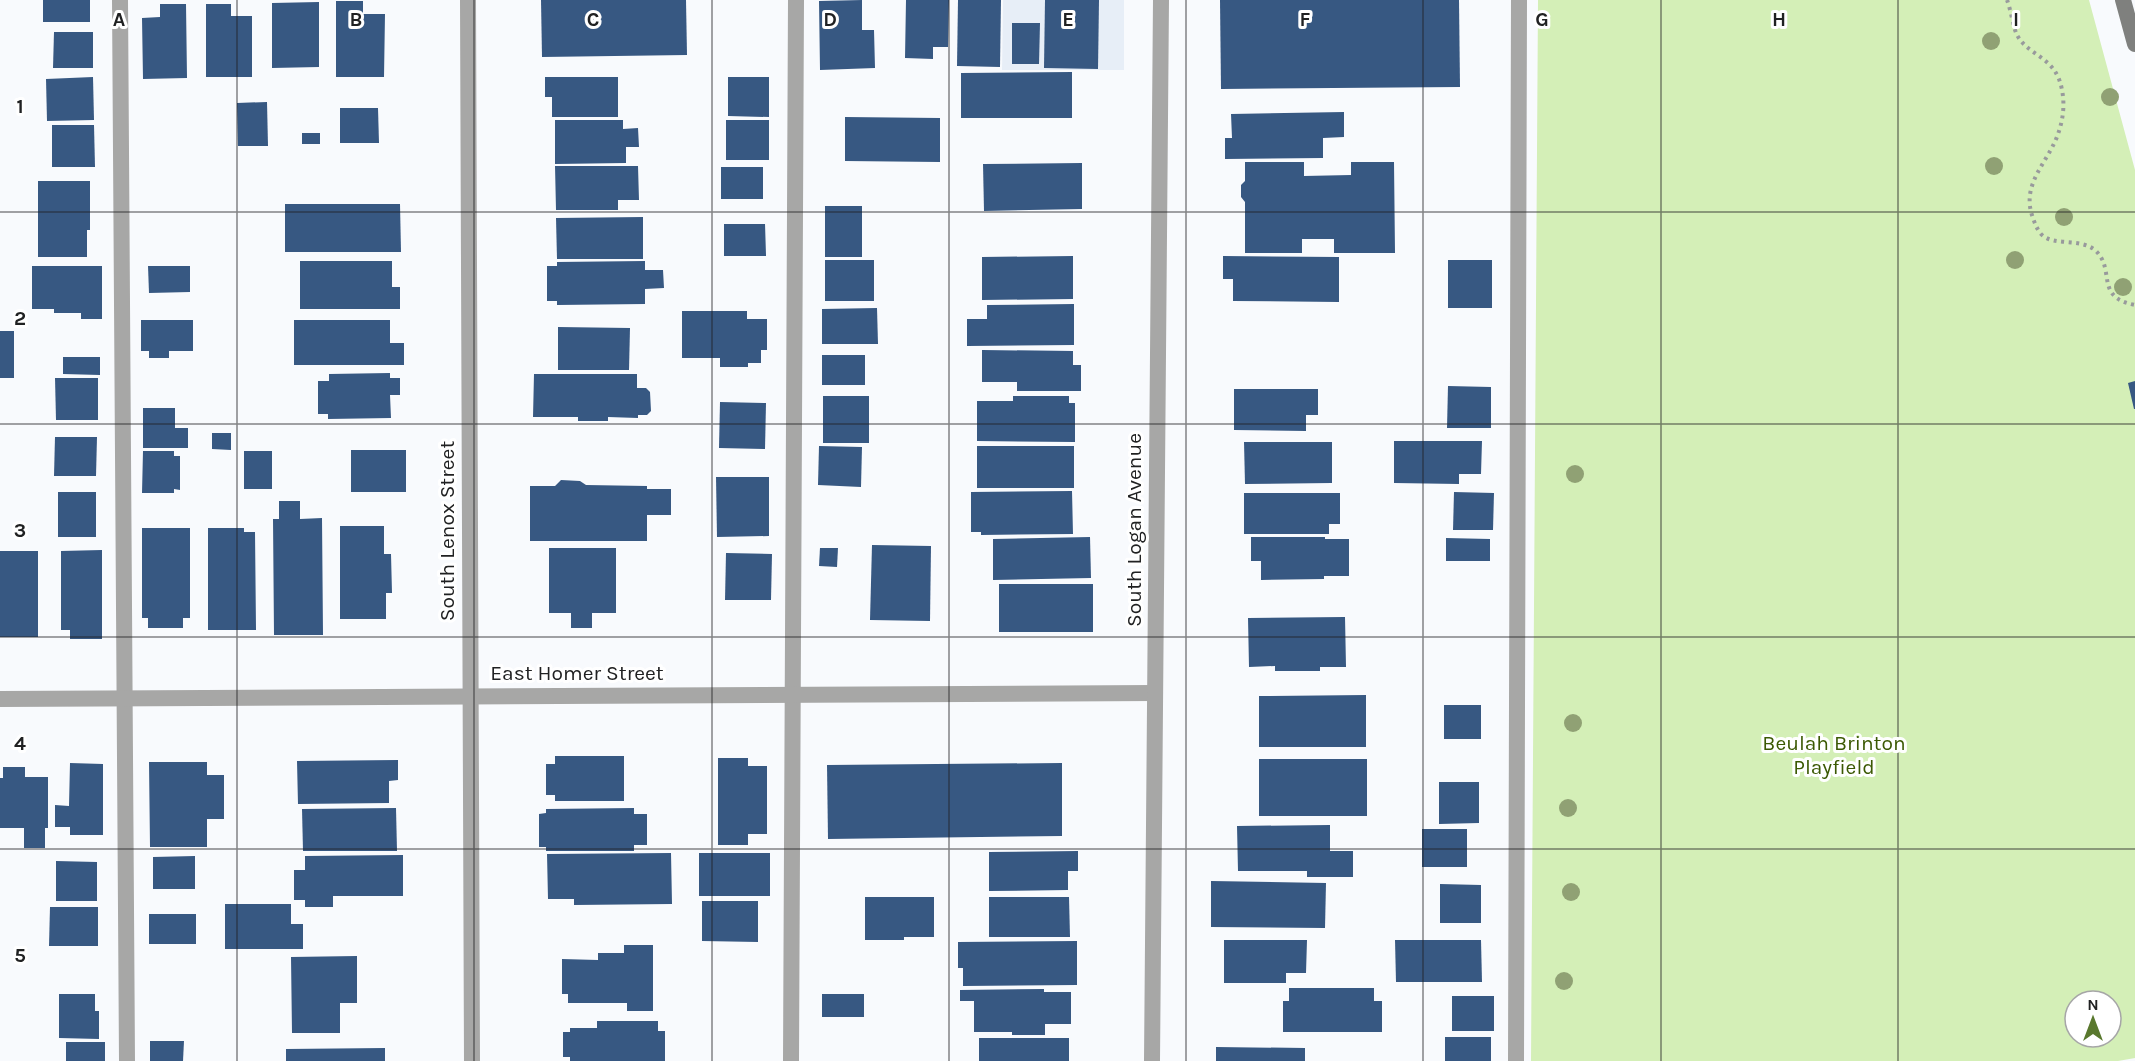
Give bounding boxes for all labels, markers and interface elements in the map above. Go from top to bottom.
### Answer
text: A [113,8,126,31]
text: B [350,8,362,31]
text: C [587,8,599,31]
text: D [823,8,837,31]
text: E [1062,8,1074,31]
text: F [1300,8,1311,31]
text: G [1535,8,1549,31]
text: H [1772,8,1786,31]
text: I [2013,8,2019,31]
text: 1 [16,95,24,118]
text: 2 [14,307,26,330]
street label: South Logan Avenue [1122,433,1146,627]
street label: South Lenox Street [435,441,459,621]
text: 3 [14,519,26,542]
street label: East Homer Street [490,661,664,685]
park label: Beulah Brinton Playfield [1762,731,1906,779]
text: 4 [14,732,26,755]
text: 5 [14,944,26,967]
north arrow [2063,989,2123,1049]
text: N [2087,995,2099,1014]

